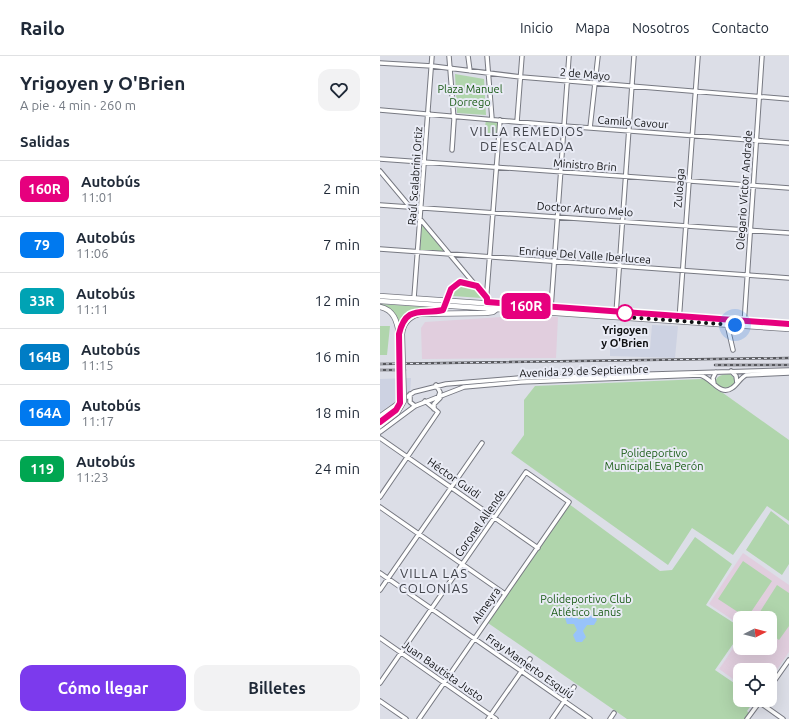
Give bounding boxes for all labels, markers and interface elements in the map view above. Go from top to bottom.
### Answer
text: Railo [20,17,65,39]
text: Inicio [520,20,553,36]
text: Mapa [575,20,610,36]
text: Nosotros [632,20,689,36]
text: Contacto [711,20,769,36]
street label: 2 de Mayo [559,66,611,82]
button: heart [318,69,360,111]
text: Yrigoyen y O'Brien [20,72,185,94]
park label: Plaza Manuel Dorrego [437,83,503,108]
text: A pie · 4 min · 260 m [20,98,136,112]
street label: Camilo Cavour [597,114,670,131]
district label: VILLA REMEDIOS DE ESCALADA [470,124,584,153]
street label: Raúl Scalabrini Ortiz [406,126,424,226]
street label: Olegario Víctor Andrade [734,130,754,250]
text: Salidas [20,133,70,150]
street label: Ministro Brin [553,157,617,173]
street label: Zuloaga [672,168,686,208]
text: Autobús [81,173,140,190]
text: 2 min [323,180,360,197]
text: 160R [28,181,61,197]
text: 11:01 [81,190,113,204]
street label: Doctor Arturo Melo [536,200,634,218]
text: Autobús [76,229,135,246]
text: 7 min [323,236,360,253]
text: 79 [34,237,50,253]
street label: Enrique Del Valle Iberlucea [519,244,651,266]
text: 11:06 [76,246,109,260]
text: Autobús [76,285,135,302]
text: 12 min [314,292,360,309]
text: 33R [30,293,54,309]
line badge: 160R [498,293,554,319]
text: 160R [510,298,542,314]
text: 11:11 [76,302,109,316]
marker: Yrigoyen y O'Brien [616,304,634,322]
your location [725,315,745,335]
place label: Yrigoyen y O'Brien [601,324,649,349]
text: Autobús [81,341,140,358]
text: 16 min [314,348,360,365]
text: 164B [28,349,61,365]
text: 11:15 [81,358,114,372]
street label: Avenida 29 de Septiembre [519,363,649,379]
text: Autobús [82,397,141,414]
text: 18 min [314,404,360,421]
text: 164A [28,405,62,421]
text: 11:17 [82,414,114,428]
park label: Polideportivo Municipal Eva Perón [605,447,703,472]
text: Autobús [76,453,135,470]
street label: Héctor Guidi [425,455,483,501]
text: 24 min [314,460,360,477]
text: 119 [30,461,54,477]
text: 11:23 [76,470,109,484]
street label: Coronel Allende [452,487,508,559]
district label: VILLA LAS COLONIAS [399,566,469,595]
street label: Almeyra [469,585,503,625]
park label: Polideportivo Club Atlético Lanús [540,593,632,618]
north arrow [733,611,777,655]
map controls [733,611,777,707]
street label: Fray Mamerto Esquiú [484,631,576,701]
street label: Juan Bautista Justo [400,638,486,704]
button: locate [733,663,777,707]
button: Cómo llegar [20,665,186,711]
button: Billetes [194,665,360,711]

